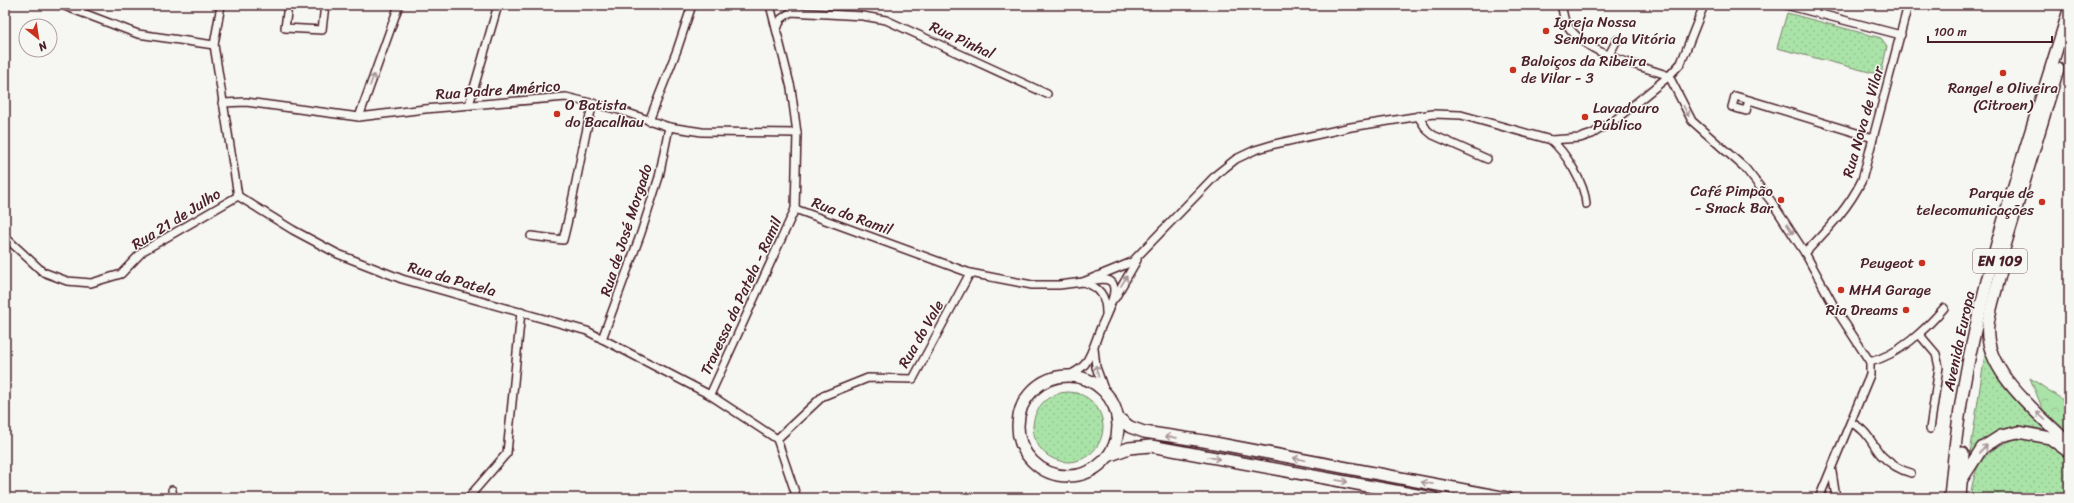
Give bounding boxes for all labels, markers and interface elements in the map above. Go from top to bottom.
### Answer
place label: Igreja Nossa Senhora da Vitória [1553,9,1676,52]
street label: Rua Pinhal [925,14,1000,67]
north arrow [18,18,58,58]
scale bar [1928,18,2052,44]
text: 100 m [1934,21,1967,43]
marker: Igreja Nossa Senhora da Vitória [1541,26,1551,36]
text: N [34,36,52,57]
place label: Baloiços da Ribeira de Vilar - 3 [1521,48,1647,91]
street label: Rua Nova de Vilar [1835,63,1892,181]
marker: Baloiços da Ribeira de Vilar - 3 [1508,65,1518,75]
marker: Rangel e Oliveira (Citroen) [1998,68,2008,78]
street label: Rua Padre Américo [435,73,562,107]
one-way arrow [369,75,377,87]
place label: Rangel e Oliveira (Citroen) [1948,75,2058,118]
place label: O Batista do Bacalhau [565,92,644,135]
place label: Lavadouro Público [1593,95,1659,138]
one-way arrow [1683,105,1691,117]
marker: O Batista do Bacalhau [552,109,562,119]
marker: Lavadouro Público [1580,112,1590,122]
street label: Rua de José Morgado [592,160,660,300]
place label: Café Pimpão - Snack Bar [1691,178,1774,221]
place label: Parque de telecomunicações [1916,180,2034,223]
street label: Rua 21 de Julho [126,181,226,257]
street label: Rua do Ramil [808,189,897,243]
marker: Café Pimpão - Snack Bar [1776,195,1786,205]
marker: Parque de telecomunicações [2037,197,2047,207]
street label: Travessa da Patela - Ramil [693,212,789,380]
one-way arrow [1786,223,1794,235]
road number: EN 109 [1973,249,2027,273]
place label: Peugeot [1860,250,1914,276]
street label: Rua da Patela [405,254,500,304]
marker: Peugeot [1917,258,1927,268]
one-way arrow [1121,275,1129,287]
place label: MHA Garage [1849,277,1931,303]
marker: MHA Garage [1836,285,1846,295]
street label: Avenida Europa [1936,288,1982,394]
street label: Rua do Vale [891,295,951,373]
place label: Ria Dreams [1826,297,1899,323]
marker: Ria Dreams [1901,305,1911,315]
one-way arrow [1093,365,1100,378]
one-way arrow [2037,412,2047,421]
one-way arrow [1165,433,1178,441]
one-way arrow [1978,444,1987,454]
one-way arrow [1208,454,1221,462]
one-way arrow [1293,455,1306,463]
one-way arrow [1335,478,1348,486]
one-way arrow [1421,479,1434,487]

